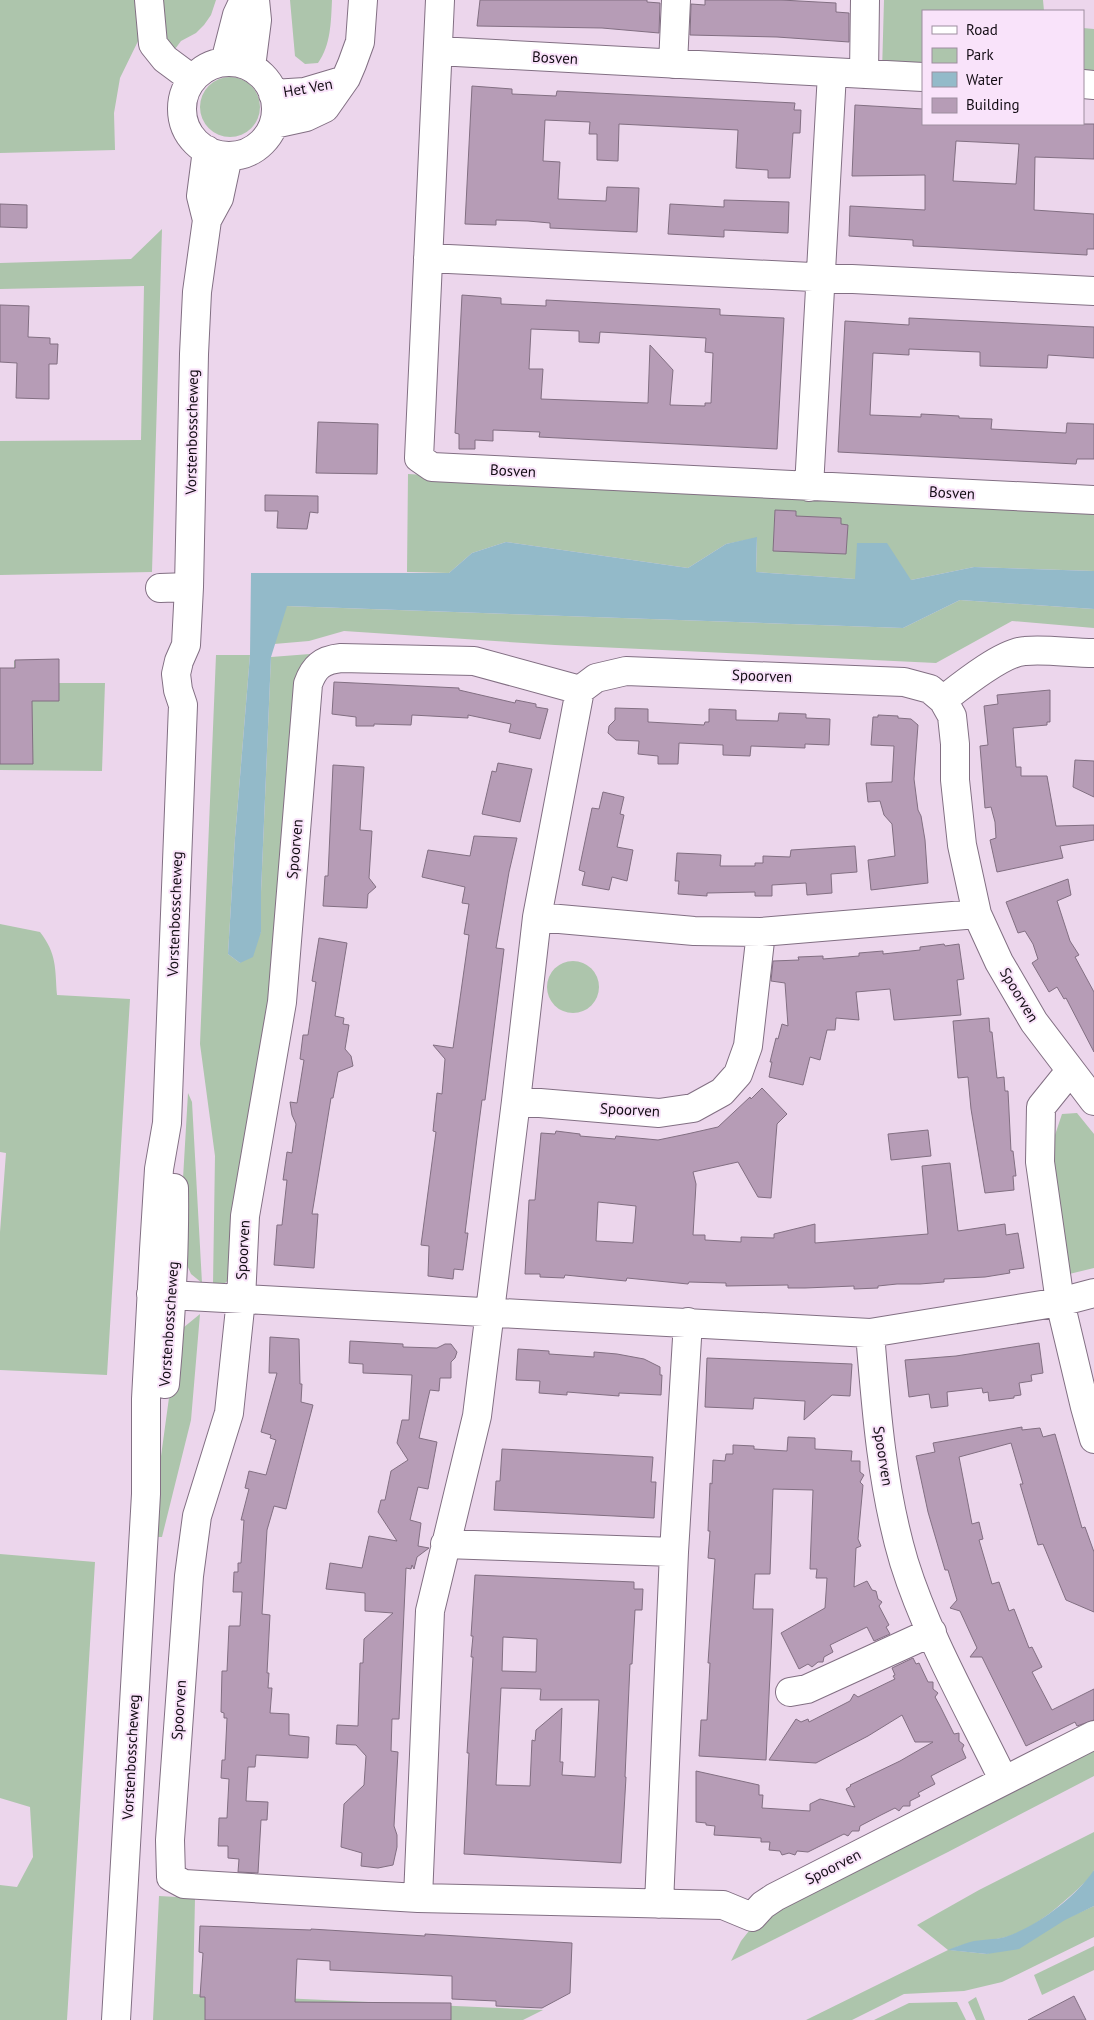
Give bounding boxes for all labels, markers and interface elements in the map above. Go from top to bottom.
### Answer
legend [922,10,1084,125]
text: Road [966,20,998,39]
text: Park [966,45,994,64]
street label: Bosven [532,47,578,68]
text: Water [966,70,1003,89]
street label: Het Ven [282,74,334,101]
text: Building [966,95,1020,114]
street label: Vorstenbosscheweg [181,369,202,496]
street label: Bosven [490,460,536,481]
street label: Bosven [929,482,975,503]
street label: Spoorven [732,665,792,686]
street label: Spoorven [282,818,307,880]
street label: Vorstenbosscheweg [163,851,186,978]
street label: Spoorven [996,964,1043,1025]
street label: Spoorven [599,1098,661,1121]
street label: Spoorven [231,1219,254,1281]
street label: Vorstenbosscheweg [155,1261,182,1388]
street label: Spoorven [869,1425,898,1487]
street label: Spoorven [167,1679,190,1741]
street label: Vorstenbosscheweg [118,1694,143,1821]
street label: Spoorven [802,1844,864,1889]

